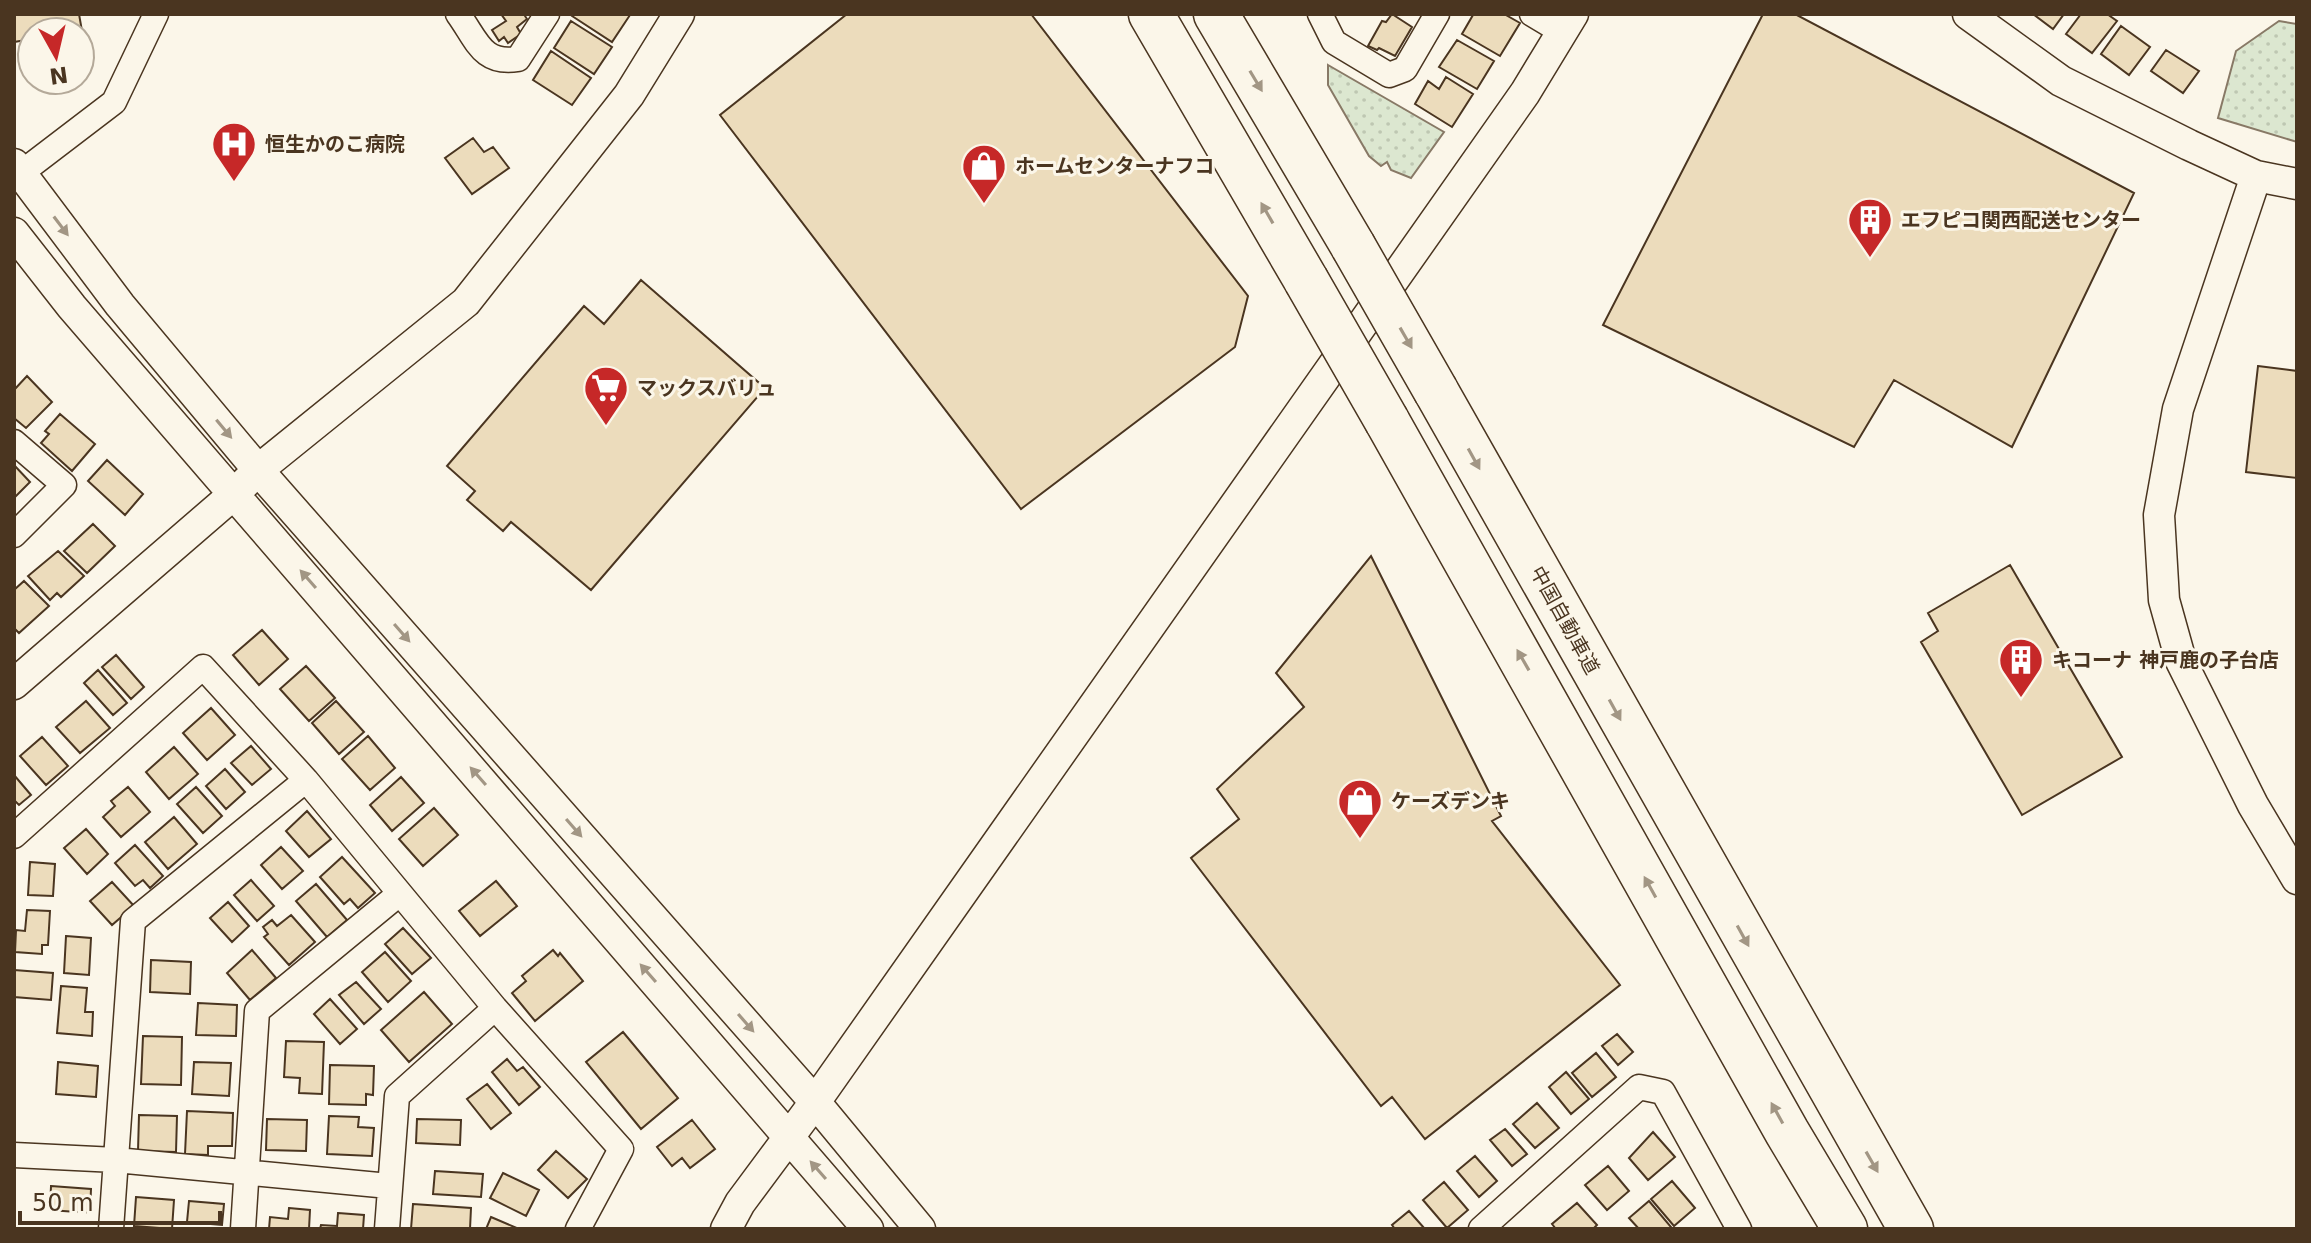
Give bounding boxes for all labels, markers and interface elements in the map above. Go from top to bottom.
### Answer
north arrow [16,16,96,96]
text: N [48,62,70,89]
one-way arrow [1249,70,1263,92]
hospital icon: 恒生かのこ病院 [210,120,258,183]
place label: 恒生かのこ病院 [265,132,405,156]
shop icon: ホームセンターナフコ [960,142,1008,205]
place label: ホームセンターナフコ [1015,154,1214,178]
building icon: エフピコ関西配送センター [1846,196,1894,259]
one-way arrow [1261,201,1274,224]
place label: エフピコ関西配送センター [1901,208,2141,232]
one-way arrow [52,216,68,236]
one-way arrow [1399,327,1413,350]
supermarket icon: マックスバリュ [582,364,630,427]
place label: マックスバリュ [637,376,776,400]
one-way arrow [215,418,232,438]
one-way arrow [1467,448,1481,470]
street label: 中国自動車道 [1525,562,1605,678]
one-way arrow [300,570,317,590]
one-way arrow [393,624,411,643]
building icon: キコーナ 神戸鹿の子台店 [1997,636,2045,699]
place label: キコーナ 神戸鹿の子台店 [2052,648,2279,672]
one-way arrow [1516,649,1530,671]
one-way arrow [1608,699,1622,721]
one-way arrow [470,766,487,786]
shop icon: ケーズデンキ [1336,777,1384,840]
place label: ケーズデンキ [1391,789,1510,813]
one-way arrow [565,819,583,838]
one-way arrow [1643,875,1657,898]
one-way arrow [1736,925,1750,947]
one-way arrow [640,963,657,983]
one-way arrow [737,1013,754,1033]
one-way arrow [1770,1102,1784,1125]
one-way arrow [1865,1151,1879,1173]
one-way arrow [809,1160,827,1179]
scale bar [20,1175,220,1225]
text: 50 m [32,1189,94,1217]

